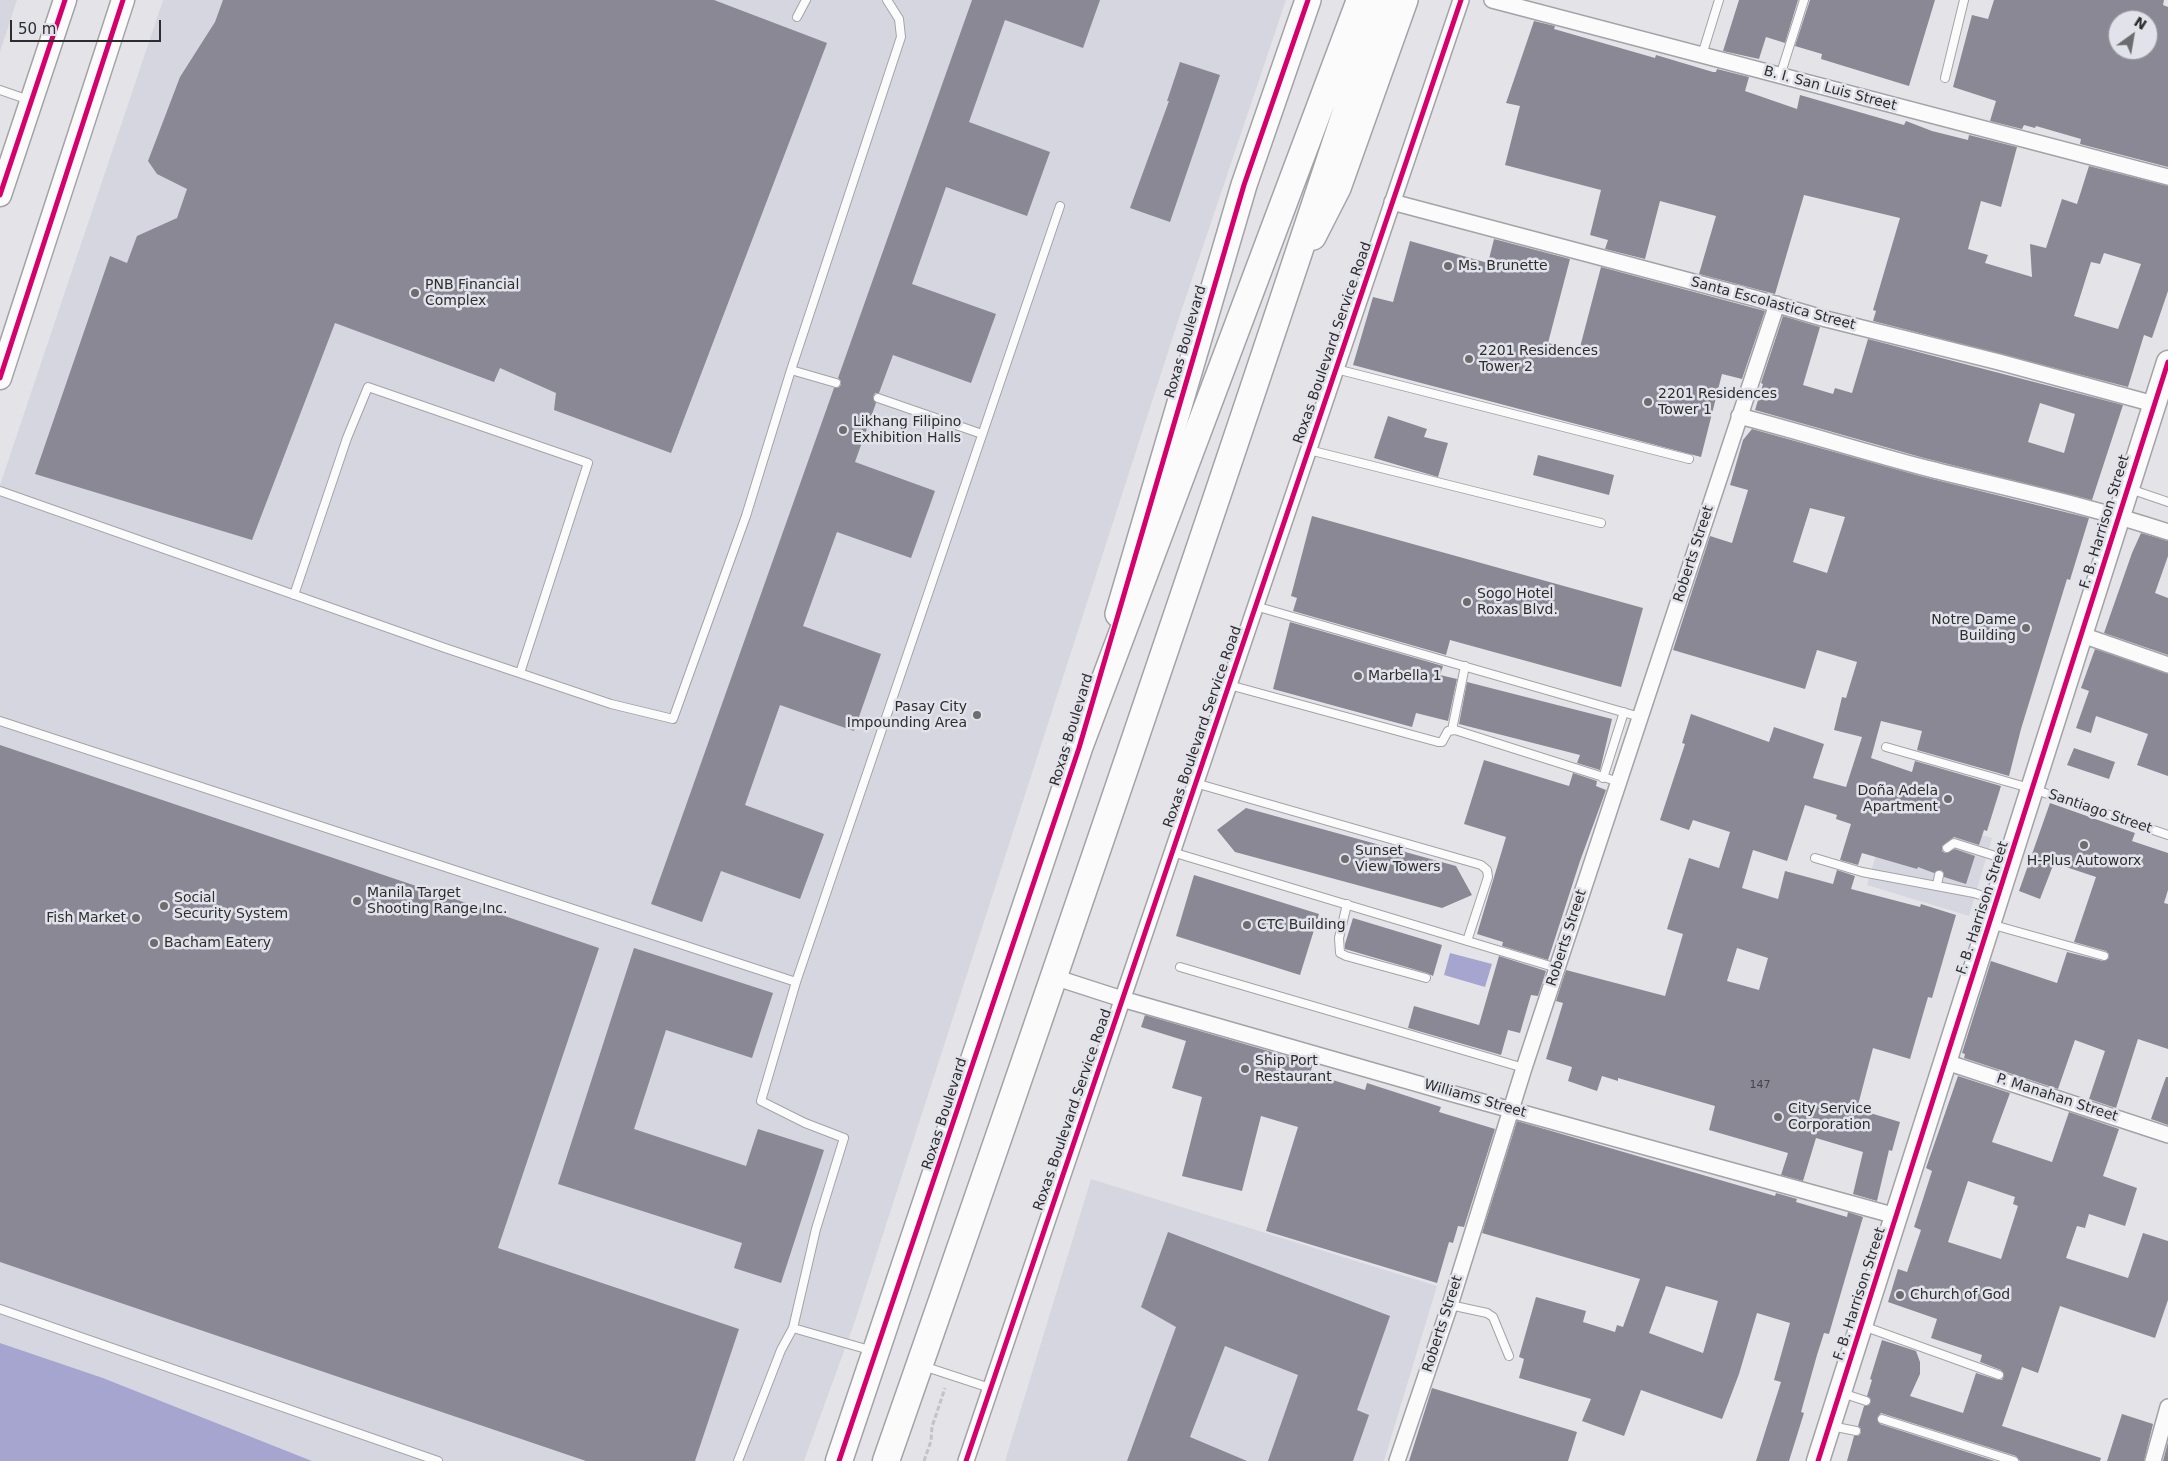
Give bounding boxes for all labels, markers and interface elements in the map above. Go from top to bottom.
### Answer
scale bar [12,10,164,42]
north arrow [2108,10,2158,60]
text: N [2131,13,2150,33]
text: 50 m [18,20,56,38]
street label: B. I. San Luis Street [1762,63,1898,115]
street label: Roxas Boulevard Service Road [1290,240,1376,446]
place label: Ms. Brunette [1458,258,1548,274]
marker: Ms. Brunette [1442,260,1454,272]
street label: Santa Escolastica Street [1689,274,1857,334]
place label: PNB Financial Complex [425,277,519,310]
street label: Roxas Boulevard [1162,284,1210,400]
marker: PNB Financial Complex [409,287,421,299]
place label: 2201 Residences Tower 2 [1479,343,1598,376]
marker: 2201 Residences Tower 2 [1463,353,1475,365]
place label: 2201 Residences Tower 1 [1658,386,1777,418]
marker: 2201 Residences Tower 1 [1642,396,1654,408]
place label: Likhang Filipino Exhibition Halls [853,414,961,447]
marker: Likhang Filipino Exhibition Halls [837,424,849,436]
street label: F. B. Harrison Street [2077,453,2133,591]
street label: Roberts Street [1670,504,1718,604]
place label: Sogo Hotel Roxas Blvd. [1477,586,1558,618]
marker: Sogo Hotel Roxas Blvd. [1461,596,1473,608]
place label: Notre Dame Building [1931,612,2016,644]
marker: Notre Dame Building [2020,622,2032,634]
street label: Roxas Boulevard Service Road [1160,624,1246,830]
place label: Marbella 1 [1368,668,1442,684]
marker: Marbella 1 [1352,670,1364,682]
street label: Roxas Boulevard [1047,672,1097,788]
place label: Pasay City Impounding Area [847,699,967,732]
marker: Pasay City Impounding Area [971,709,983,721]
place label: Doña Adela Apartment [1857,783,1938,816]
street label: Santiago Street [2046,786,2154,838]
marker: Doña Adela Apartment [1942,793,1954,805]
street label: F. B. Harrison Street [1954,839,2012,977]
marker: H-Plus Autoworx [2078,839,2090,851]
place label: Sunset View Towers [1355,843,1441,876]
marker: Sunset View Towers [1339,853,1351,865]
place label: H-Plus Autoworx [2027,853,2141,869]
place label: Manila Target Shooting Range Inc. [367,885,507,918]
street label: Roberts Street [1543,888,1591,988]
place label: Social Security System [174,890,288,922]
marker: Manila Target Shooting Range Inc. [351,895,363,907]
marker: Social Security System [158,900,170,912]
place label: Fish Market [46,910,126,926]
marker: Fish Market [130,912,142,924]
place label: CTC Building [1257,917,1346,933]
marker: CTC Building [1241,919,1253,931]
place label: Bacham Eatery [164,935,271,951]
marker: Bacham Eatery [148,937,160,949]
street label: Roxas Boulevard Service Road [1030,1007,1116,1213]
place label: Ship Port Restaurant [1255,1053,1332,1086]
street label: Roxas Boulevard [919,1056,971,1172]
marker: Ship Port Restaurant [1239,1063,1251,1075]
street label: P. Manahan Street [1994,1070,2120,1126]
street label: Williams Street [1422,1076,1528,1122]
house number: 147 [1750,1078,1770,1092]
place label: City Service Corporation [1788,1101,1872,1134]
marker: City Service Corporation [1772,1111,1784,1123]
street label: F. B. Harrison Street [1831,1225,1889,1363]
street label: Roberts Street [1419,1274,1467,1374]
place label: Church of God [1910,1287,2010,1303]
marker: Church of God [1894,1289,1906,1301]

